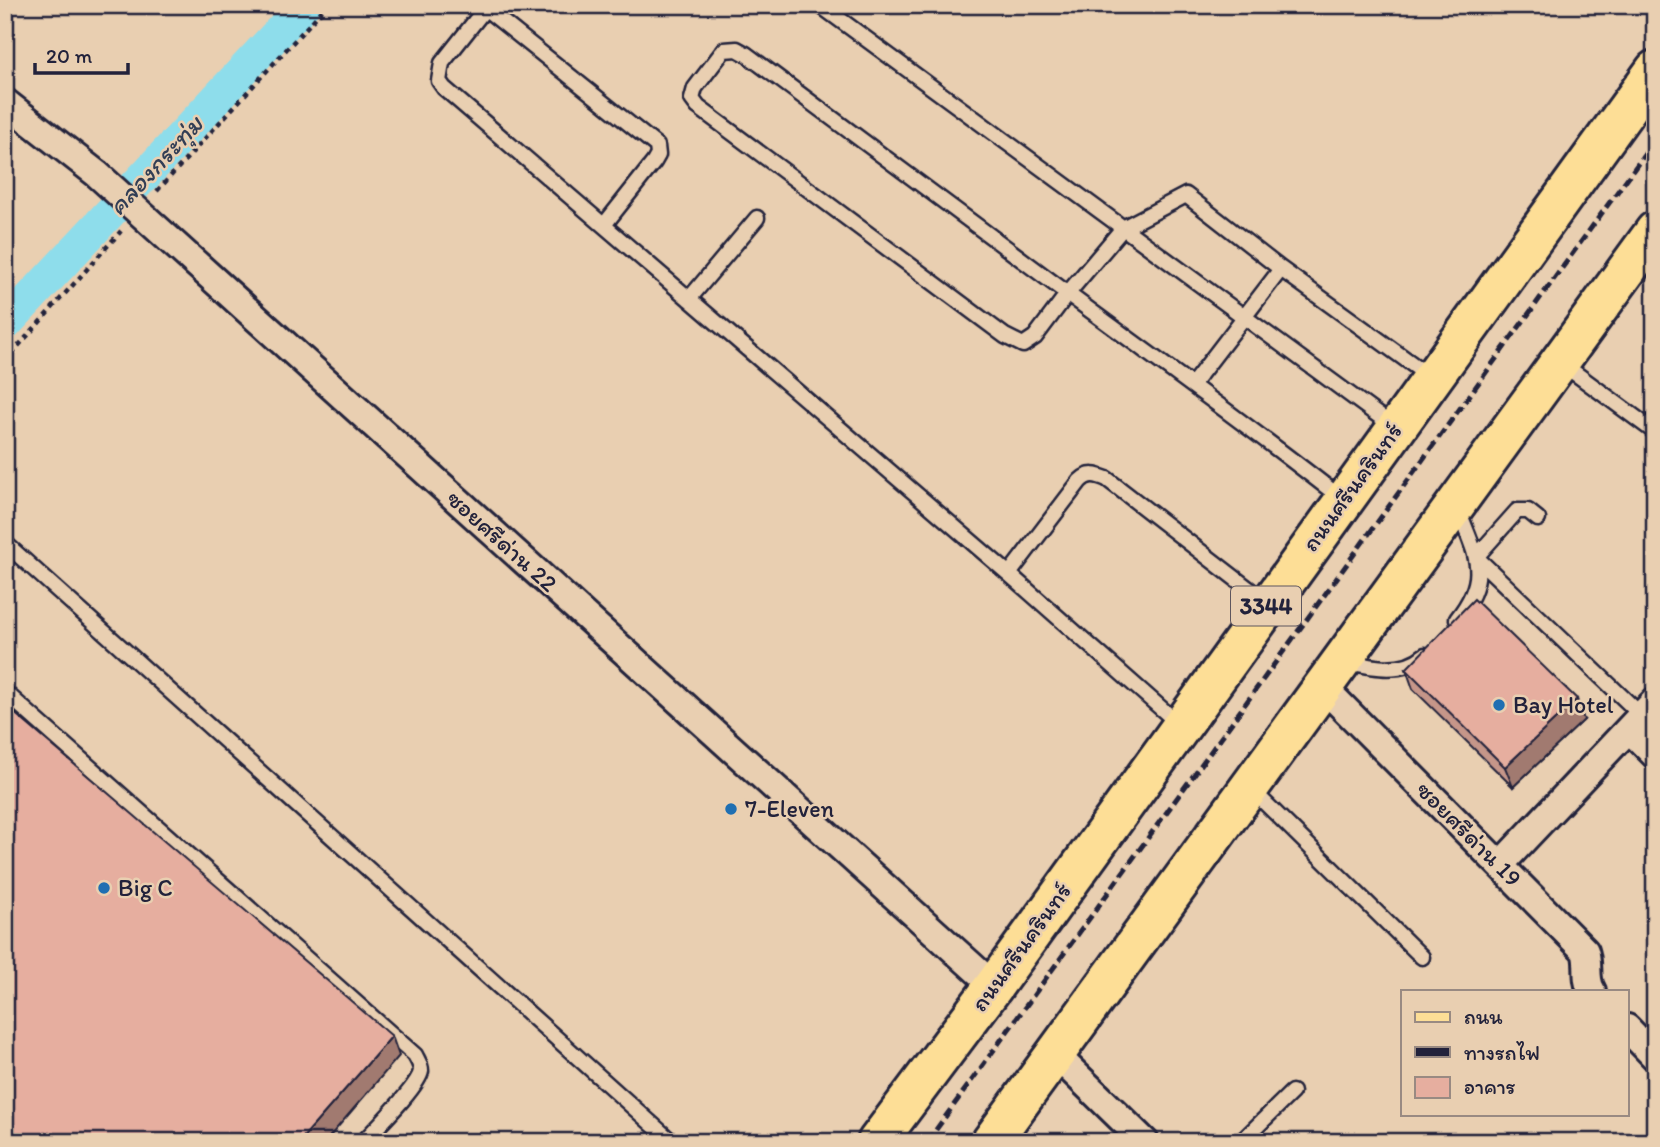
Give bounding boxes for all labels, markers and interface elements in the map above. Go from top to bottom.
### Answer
scale bar [35,32,128,76]
text: 20 m [46,43,93,68]
water label: คลองกระทุ่ม [101,107,212,222]
street label: ถนนศรีนครินทร์ [1295,417,1408,557]
street label: ซอยศรีด่าน 22 [441,484,564,598]
road number: 3344 [1231,586,1301,626]
place label: Bay Hotel [1513,690,1614,719]
marker: Bay Hotel [1491,697,1507,713]
street label: ซอยศรีด่าน 19 [1411,775,1528,892]
place label: 7-Eleven [745,794,835,823]
marker: 7-Eleven [723,801,739,817]
place label: Big C [118,873,173,902]
street label: ถนนศรีนครินทร์ [964,877,1077,1017]
marker: Big C [96,880,112,896]
legend [1401,990,1628,1116]
text: ถนน [1464,1004,1503,1029]
text: ทางรถไฟ [1464,1040,1540,1065]
text: อาคาร [1464,1074,1516,1099]

